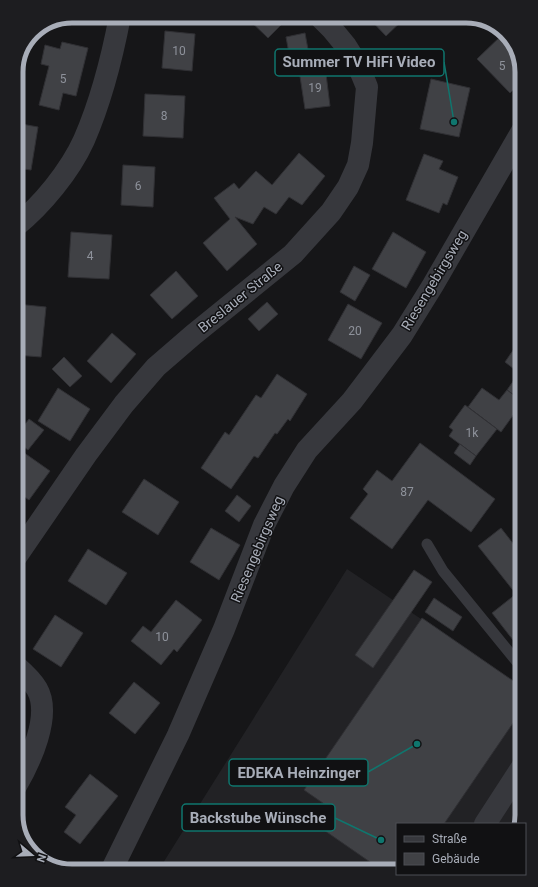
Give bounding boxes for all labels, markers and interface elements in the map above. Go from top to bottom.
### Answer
house number: 10 [172,44,186,58]
callout: Summer TV HiFi Video [275,49,444,76]
text: Summer TV HiFi Video [283,53,435,71]
house number: 5 [499,59,506,73]
house number: 5 [60,72,67,86]
house number: 19 [308,81,322,95]
house number: 8 [161,109,168,123]
house number: 6 [135,179,142,193]
street label: Riesengebirgsweg [398,227,470,333]
house number: 4 [87,249,94,263]
street label: Breslauer Straße [195,258,285,336]
house number: 20 [348,324,362,338]
house number: 1k [466,426,479,440]
house number: 87 [400,485,414,499]
street label: Riesengebirgsweg [227,493,287,605]
house number: 10 [155,630,169,644]
callout: EDEKA Heinzinger [229,759,368,786]
text: EDEKA Heinzinger [237,764,361,782]
callout: Backstube Wünsche [182,804,335,831]
text: Backstube Wünsche [190,809,326,827]
legend [396,823,526,875]
text: Straße [432,832,467,846]
north arrow [12,835,52,875]
text: N [33,852,48,864]
text: Gebäude [432,852,480,866]

